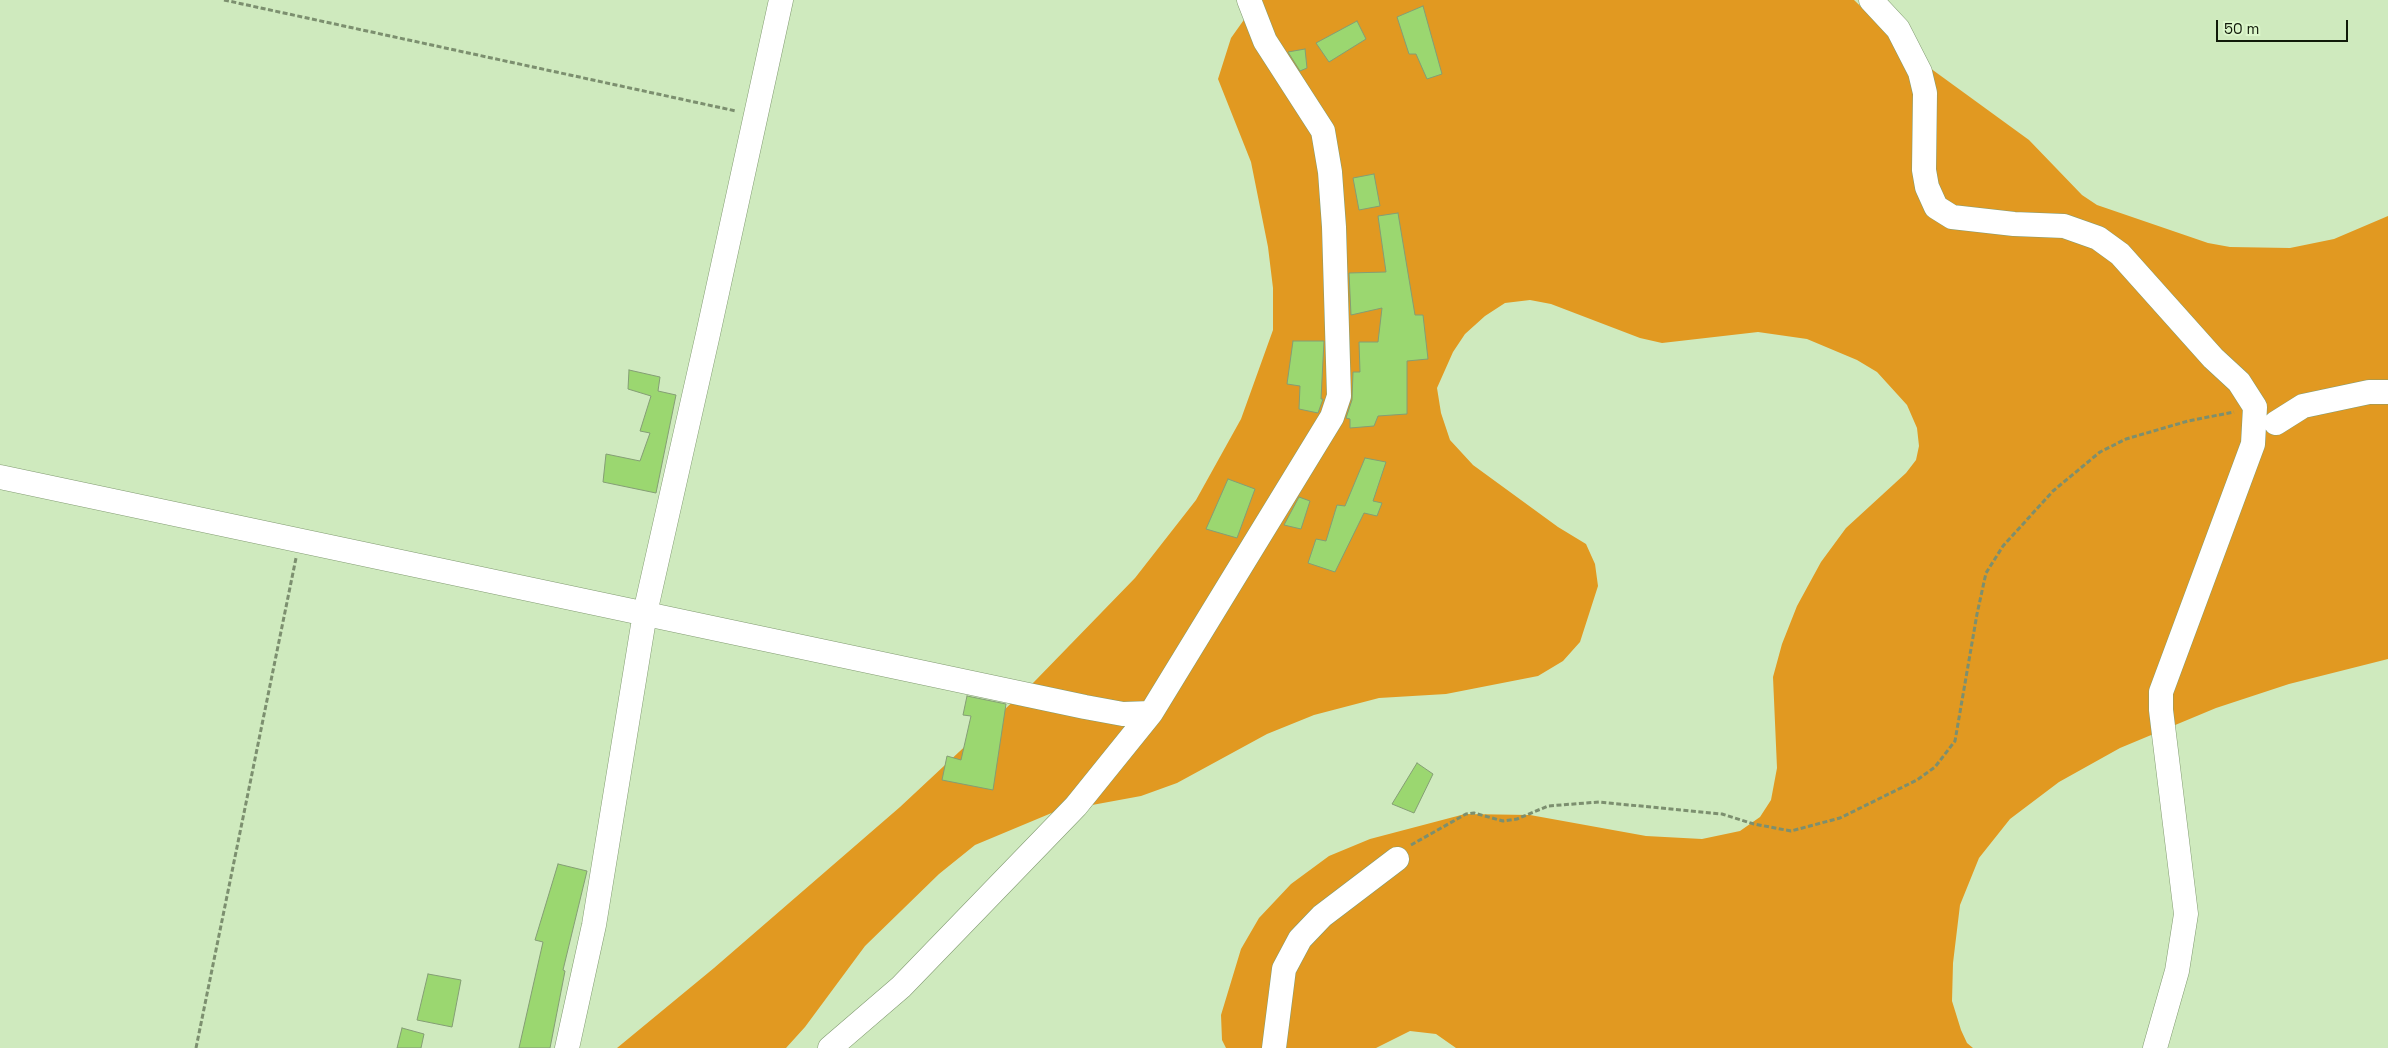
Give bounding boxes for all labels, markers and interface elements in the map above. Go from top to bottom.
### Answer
scale bar [2218,10,2350,42]
text: 50 m [2224,19,2259,38]

